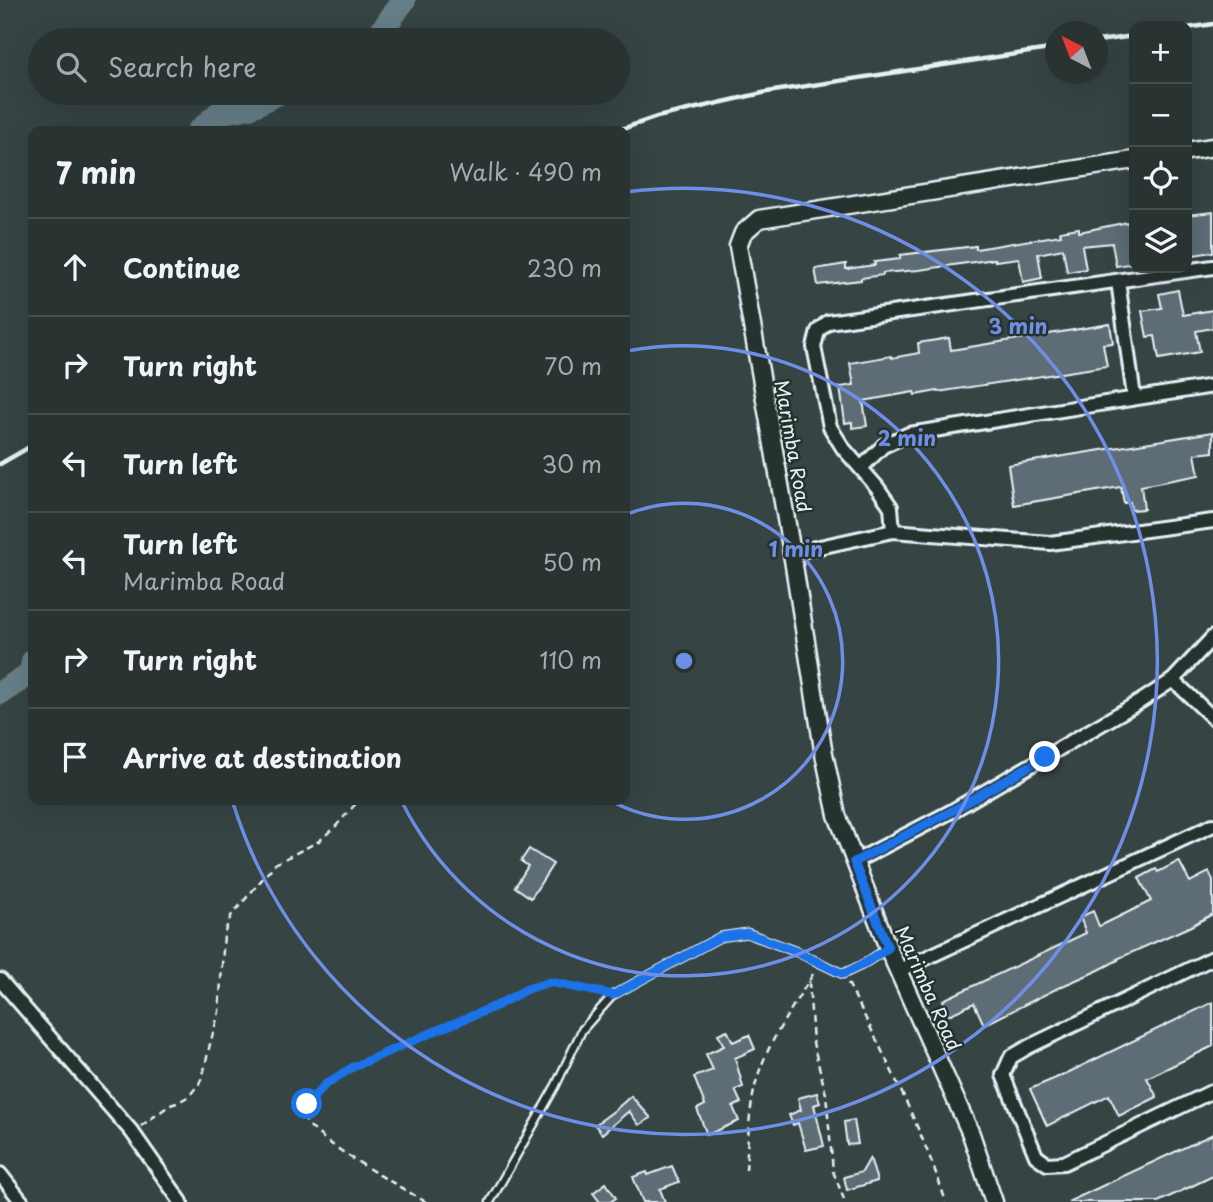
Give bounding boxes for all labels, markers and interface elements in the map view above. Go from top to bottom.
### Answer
north arrow [1045,21,1108,84]
map controls [1129,21,1192,273]
button: + [1129,21,1192,84]
search box [28,28,630,105]
text: Search here [108,47,257,86]
icon: search [52,48,90,86]
button: − [1129,84,1192,147]
button: locate [1129,147,1192,210]
text: 7 min [56,149,137,194]
text: Walk · 490 m [450,154,602,189]
button: layers [1129,210,1192,273]
icon: ahead [56,248,94,286]
text: Continue [123,248,240,287]
text: 230 m [527,250,602,285]
text: 3 min [988,309,1048,341]
icon: right [56,346,94,384]
text: Turn right [123,346,257,385]
text: 70 m [544,348,602,383]
street label: Marimba Road [769,378,819,514]
text: 2 min [878,421,936,453]
icon: left [56,444,94,482]
text: Turn left [123,444,238,483]
text: 30 m [541,446,602,481]
text: Turn left [123,524,238,563]
text: 1 min [769,532,823,564]
icon: left [56,542,94,580]
text: 50 m [542,544,602,579]
text: Marimba Road [123,563,285,598]
icon: right [56,640,94,678]
text: Turn right [123,640,257,679]
text: 110 m [540,642,602,677]
centre of rings [672,649,696,673]
icon: arrive [56,738,94,776]
text: Arrive at destination [123,738,402,777]
route end [1029,741,1060,772]
street label: Marimba Road [889,921,969,1055]
route start [291,1088,322,1119]

